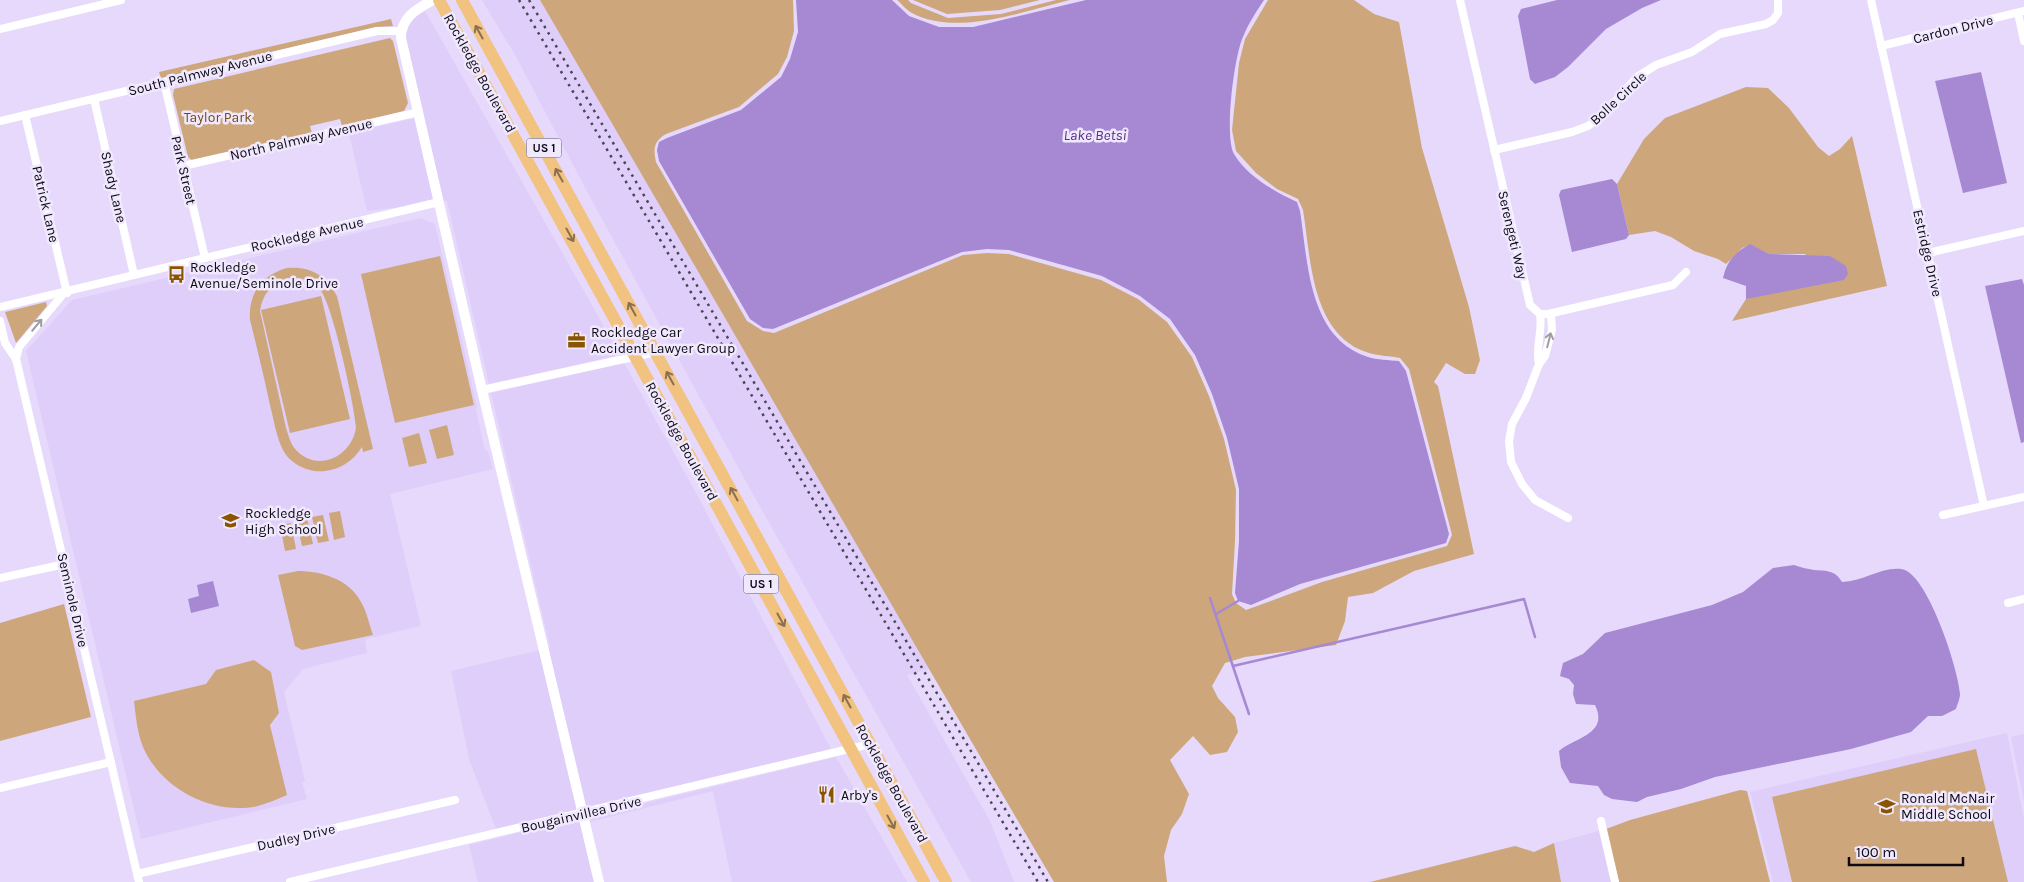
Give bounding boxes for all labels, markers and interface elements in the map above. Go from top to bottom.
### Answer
street label: Rockledge Boulevard [440,11,519,136]
street label: Cardon Drive [1911,11,1995,48]
one-way arrow [474,25,484,40]
street label: South Palmway Avenue [126,47,274,100]
street label: Bolle Circle [1587,68,1650,129]
park label: Taylor Park [184,109,252,126]
street label: North Palmway Avenue [228,115,374,164]
water label: Lake Betsi [1063,126,1127,144]
street label: Park Street [167,134,200,206]
road number: US 1 [526,138,562,158]
street label: Shady Lane [97,150,130,224]
street label: Patrick Lane [28,164,63,244]
one-way arrow [553,168,563,183]
street label: Serengeti Way [1494,189,1531,282]
street label: Estridge Drive [1909,208,1946,298]
street label: Rockledge Avenue [249,213,365,256]
one-way arrow [565,227,575,241]
place label: Rockledge Avenue/Seminole Drive [190,259,338,292]
bus stop icon: Rockledge Avenue/Seminole Drive [166,265,186,285]
one-way arrow [627,302,636,317]
one-way arrow [32,319,43,332]
place label: Rockledge Car Accident Lawyer Group [591,324,735,357]
office icon: Rockledge Car Accident Lawyer Group [567,330,587,350]
one-way arrow [1545,332,1554,348]
one-way arrow [665,371,674,386]
street label: Rockledge Boulevard [642,379,721,504]
one-way arrow [728,488,738,502]
place label: Rockledge High School [245,505,322,538]
school or university icon: Rockledge High School [221,511,241,531]
street label: Seminole Drive [53,551,92,649]
road number: US 1 [744,574,778,594]
one-way arrow [776,612,786,627]
one-way arrow [842,694,851,709]
street label: Rockledge Boulevard [852,721,931,846]
restaurant icon: Arby's [817,785,837,805]
place label: Arby's [841,787,878,804]
place label: Ronald McNair Middle School [1901,790,1995,823]
street label: Bougainvillea Drive [519,792,643,837]
school or university icon: Ronald McNair Middle School [1877,796,1897,816]
one-way arrow [887,814,897,829]
street label: Dudley Drive [255,820,337,855]
scale bar [1849,834,1963,866]
text: 100 m [1856,843,1896,861]

